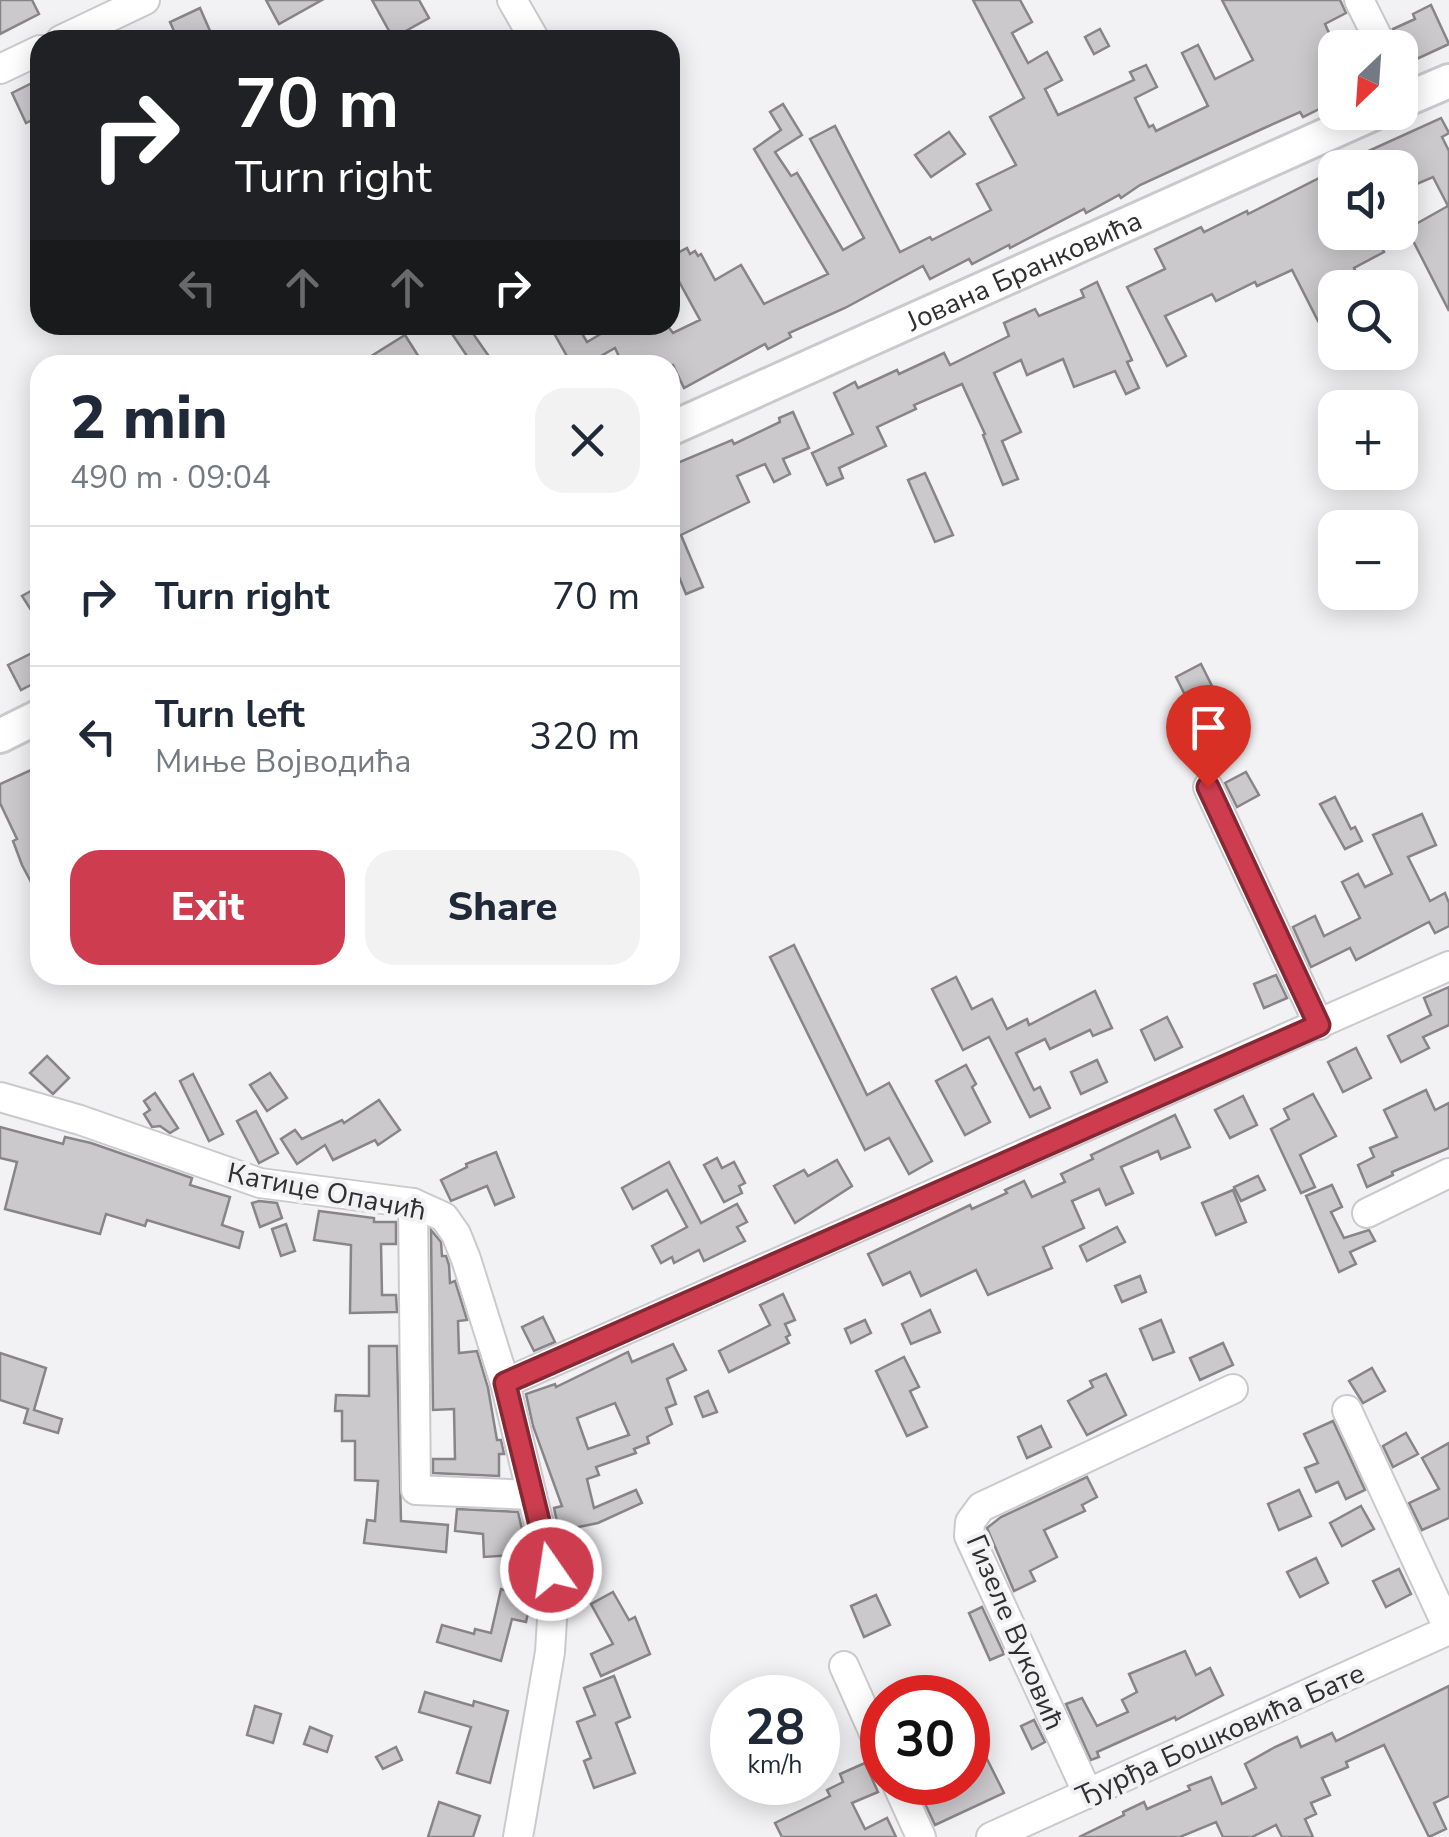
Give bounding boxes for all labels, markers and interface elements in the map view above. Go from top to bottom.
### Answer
north arrow [1318,30,1418,130]
map controls [1318,30,1418,610]
text: 70 m [235,56,399,152]
icon: right [70,70,200,200]
text: Turn right [235,147,432,208]
button: sound [1318,150,1418,250]
street label: Јована Бранковића [900,202,1148,341]
icon: left [170,260,225,315]
icon: ahead [275,260,330,315]
icon: ahead [380,260,435,315]
icon: right [485,260,540,315]
button: search [1318,270,1418,370]
text: 2 min [70,377,228,459]
button: close [535,388,640,493]
button: + [1318,390,1418,490]
text: 490 m · 09:04 [70,456,271,499]
button: − [1318,510,1418,610]
icon: right [70,569,125,624]
text: Turn right [155,571,330,622]
text: 70 m [552,571,640,622]
pin [1166,685,1251,788]
text: Turn left [155,689,305,740]
icon: arrive [1181,700,1236,755]
icon: left [70,709,125,764]
text: 320 m [529,711,640,762]
text: Миње Војводића [155,740,411,783]
button: Exit [70,850,345,965]
button: Share [365,850,640,965]
street label: Катице Опачић [224,1154,430,1230]
position arrow [499,1518,603,1622]
street label: Гизеле Вуковић [957,1529,1073,1736]
street label: Ђурђа Бошковића Бате [1070,1654,1371,1816]
speed limit sign: 30 [860,1675,990,1805]
text: 28 [745,1693,805,1762]
text: km/h [747,1748,803,1782]

